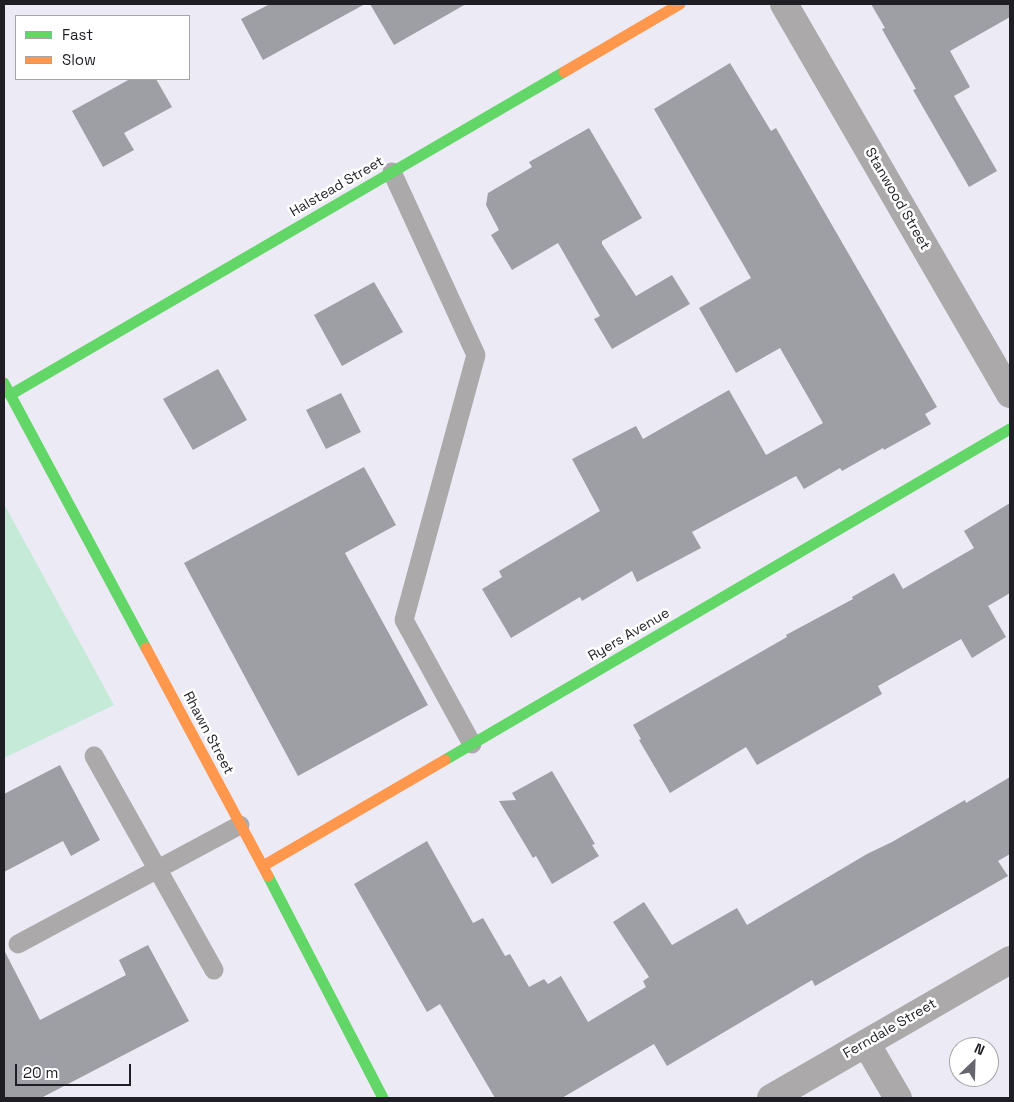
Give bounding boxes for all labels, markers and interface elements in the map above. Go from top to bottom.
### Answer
legend [15,15,190,80]
text: Fast [62,25,93,44]
text: Slow [62,50,96,69]
street label: Stanwood Street [861,145,933,253]
street label: Halstead Street [287,153,387,221]
street label: Ryers Avenue [585,605,673,665]
street label: Rhawn Street [179,689,237,777]
street label: Ferndale Street [840,996,940,1062]
north arrow [949,1037,999,1087]
text: N [972,1039,988,1059]
scale bar [18,1054,134,1086]
text: 20 m [23,1063,58,1082]

